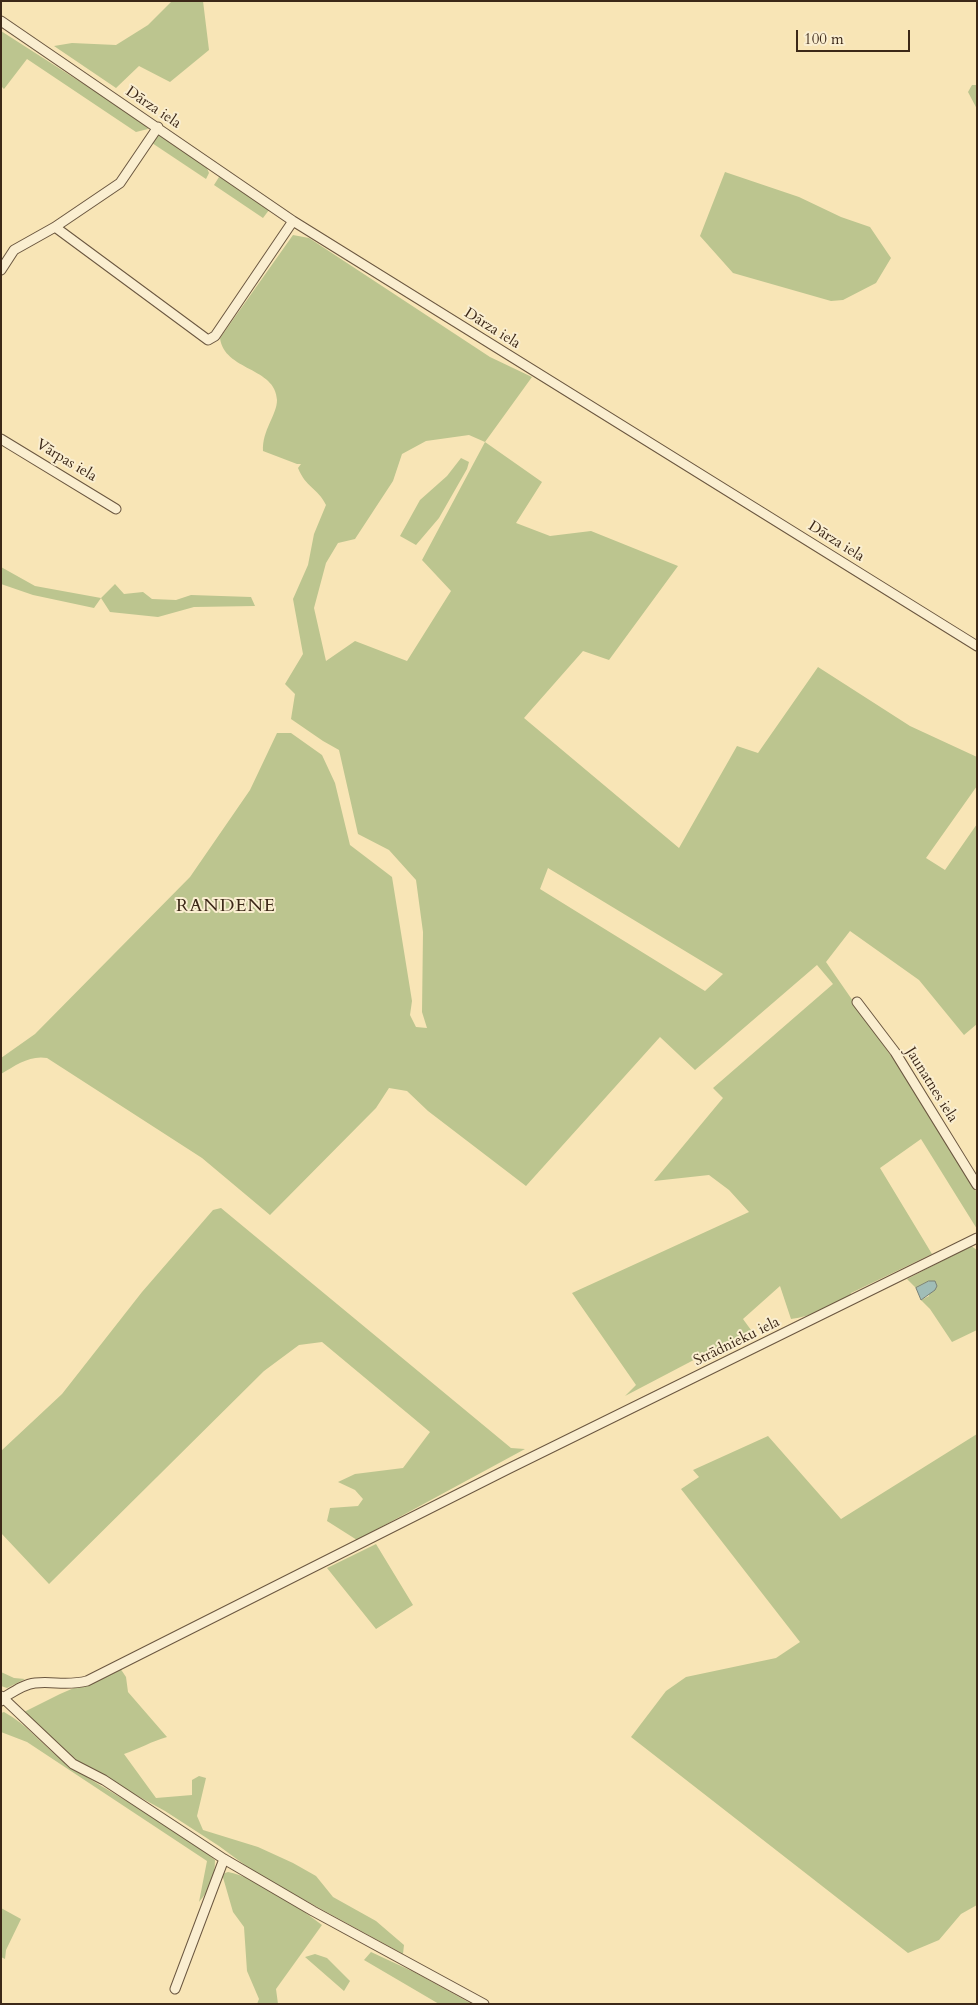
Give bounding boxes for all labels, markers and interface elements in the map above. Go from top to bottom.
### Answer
scale bar [798,20,912,52]
text: 100 m [804,29,844,49]
street label: Dārza iela [122,83,184,133]
street label: Dārza iela [461,305,523,353]
street label: Vārpas iela [32,436,100,486]
street label: Dārza iela [805,518,867,566]
district label: RANDENE [175,896,277,918]
street label: Jaunatnes iela [901,1044,961,1126]
street label: Strādnieku iela [691,1313,783,1371]

